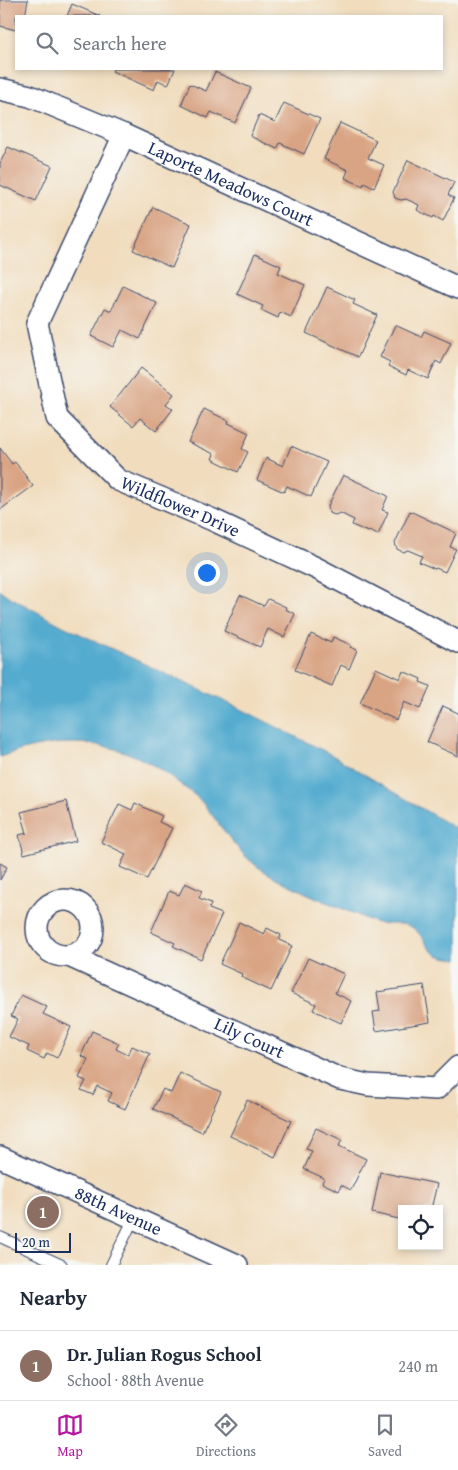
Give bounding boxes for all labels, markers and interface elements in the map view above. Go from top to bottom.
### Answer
search box [15,15,443,70]
icon: search [33,29,61,57]
text: Search here [73,29,167,57]
street label: Laporte Meadows Court [144,134,319,233]
street label: Wildflower Drive [117,469,245,544]
your location [194,560,220,586]
street label: Lily Court [210,1010,290,1065]
street label: 88th Avenue [71,1179,166,1242]
pin: 1 [27,1193,59,1231]
map controls [398,1205,443,1250]
button: locate [398,1205,443,1250]
scale bar [15,1230,71,1253]
text: 20 m [22,1232,50,1252]
text: Nearby [20,1282,87,1313]
text: Dr. Julian Rogus School [67,1340,262,1368]
text: 1 [32,1354,40,1378]
text: 240 m [398,1354,438,1378]
text: School · 88th Avenue [67,1368,204,1392]
tab: Map [56,1411,84,1461]
tab: Directions [196,1411,256,1461]
tab: Saved [368,1411,402,1461]

